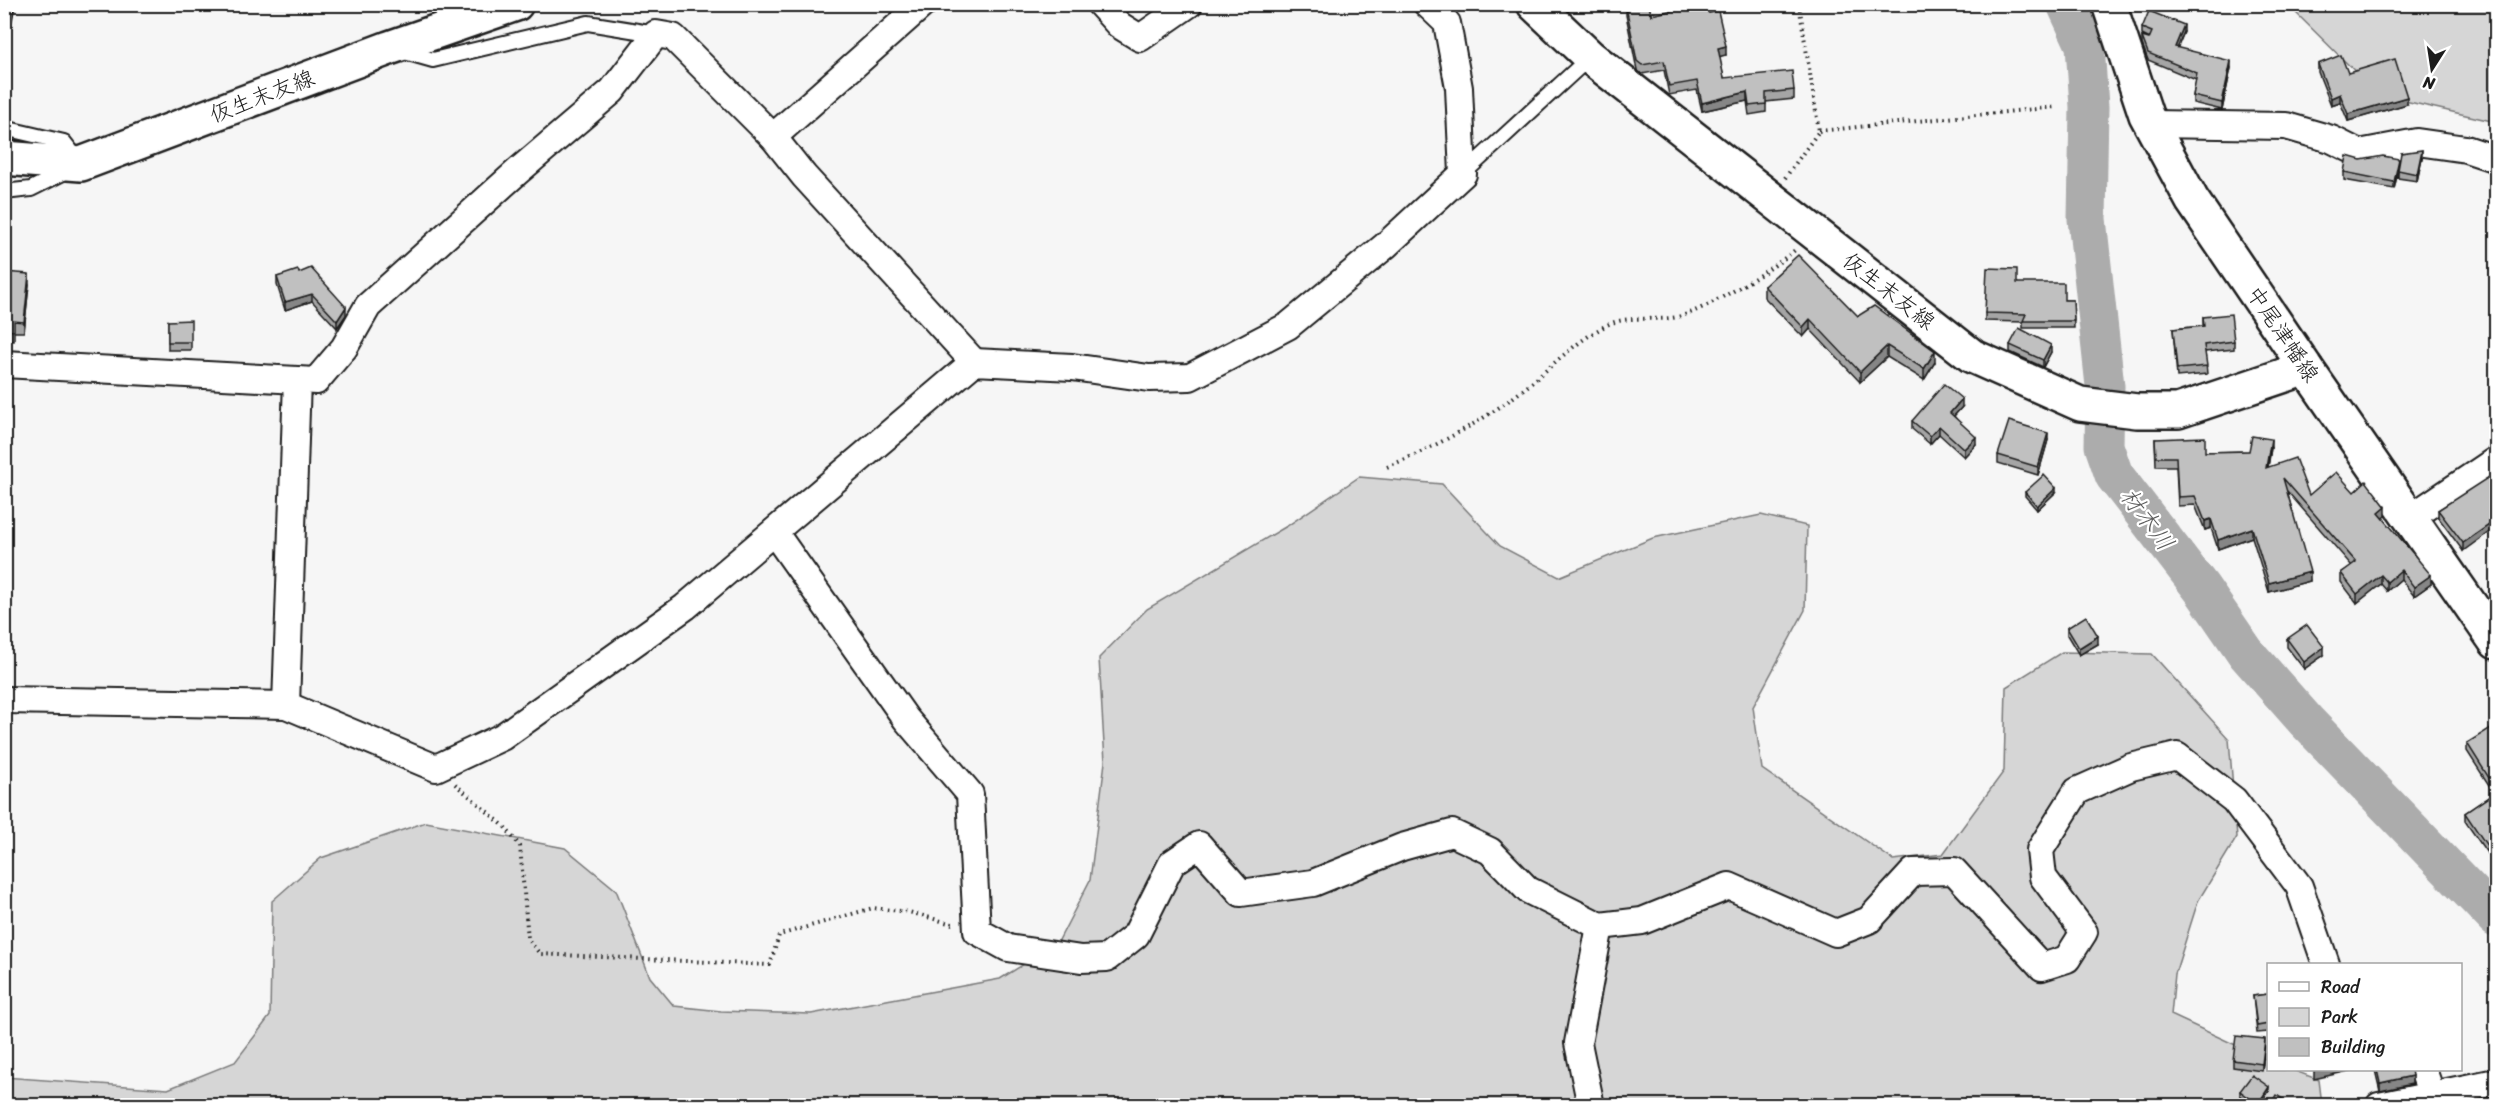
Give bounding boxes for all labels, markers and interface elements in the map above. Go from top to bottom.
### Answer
north arrow [2402,39,2462,99]
street label: 仮生末友線 [204,58,320,134]
text: N [2420,68,2438,99]
street label: 仮生末友線 [1834,242,1944,340]
street label: 中尾津幡線 [2236,277,2330,391]
water label: 材木川 [2109,478,2185,560]
legend [2267,963,2462,1071]
text: Road [2321,971,2361,1003]
text: Park [2321,1001,2358,1033]
text: Building [2321,1031,2385,1063]

